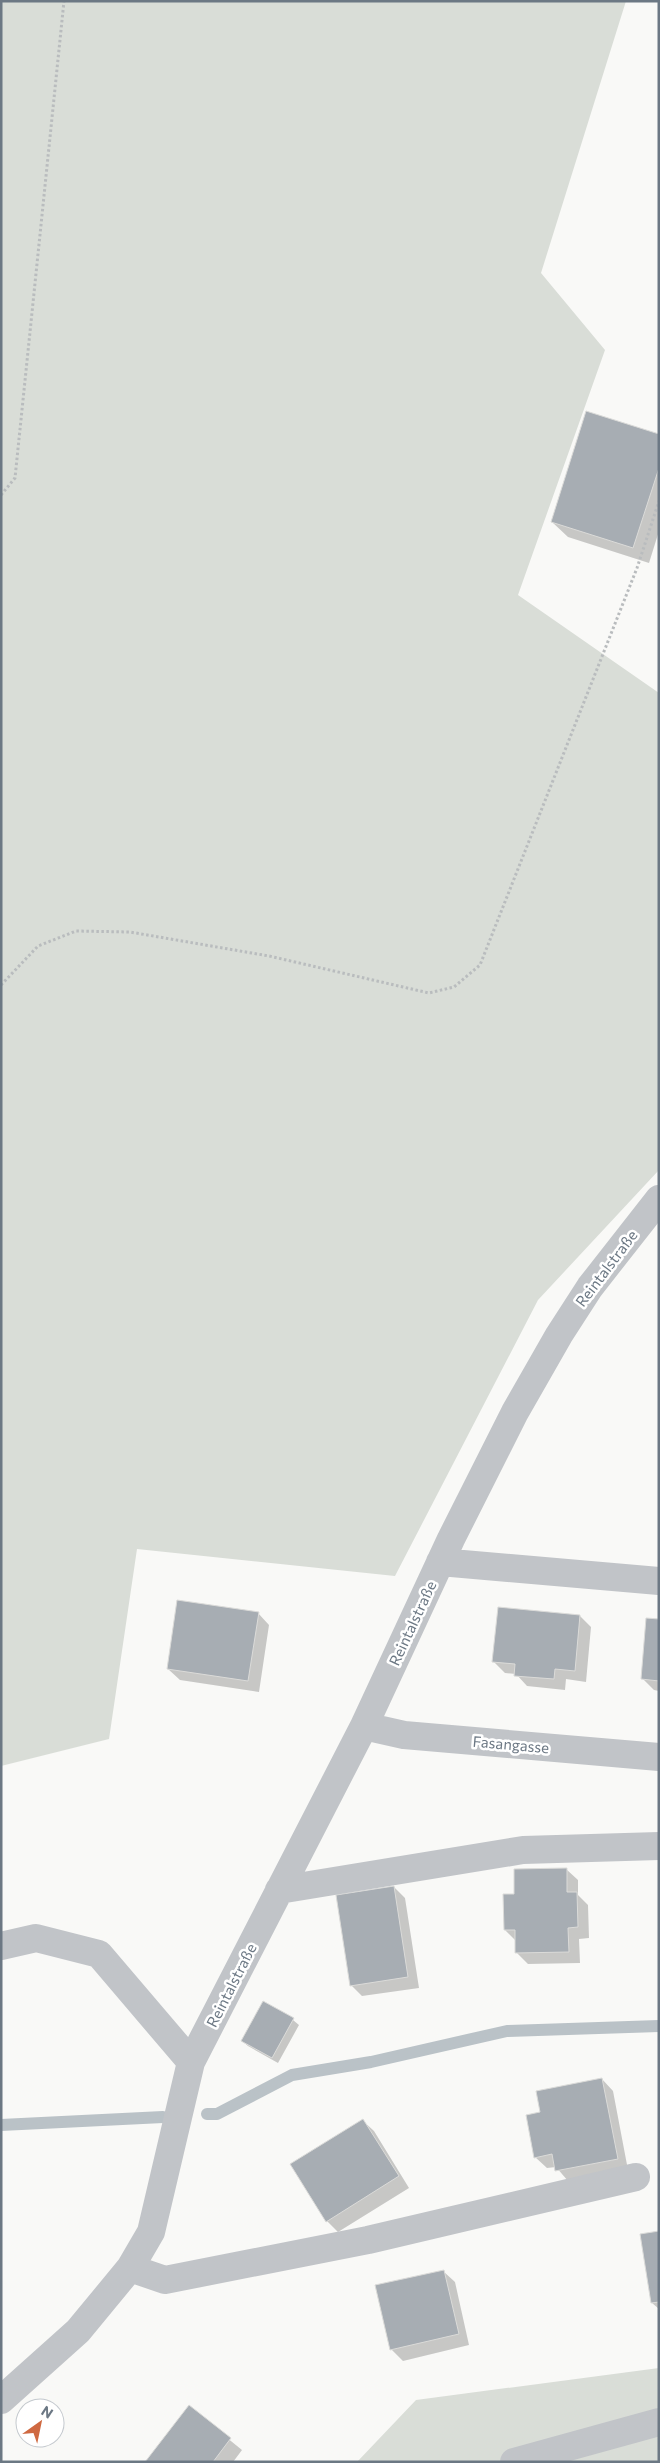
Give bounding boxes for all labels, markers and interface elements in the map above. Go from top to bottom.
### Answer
street label: Reintalstraße [571,1226,641,1310]
street label: Reintalstraße [385,1578,439,1668]
street label: Fasangasse [472,1732,550,1756]
street label: Reintalstraße [202,1940,260,2030]
north arrow [15,2398,65,2448]
text: N [38,2402,56,2422]

